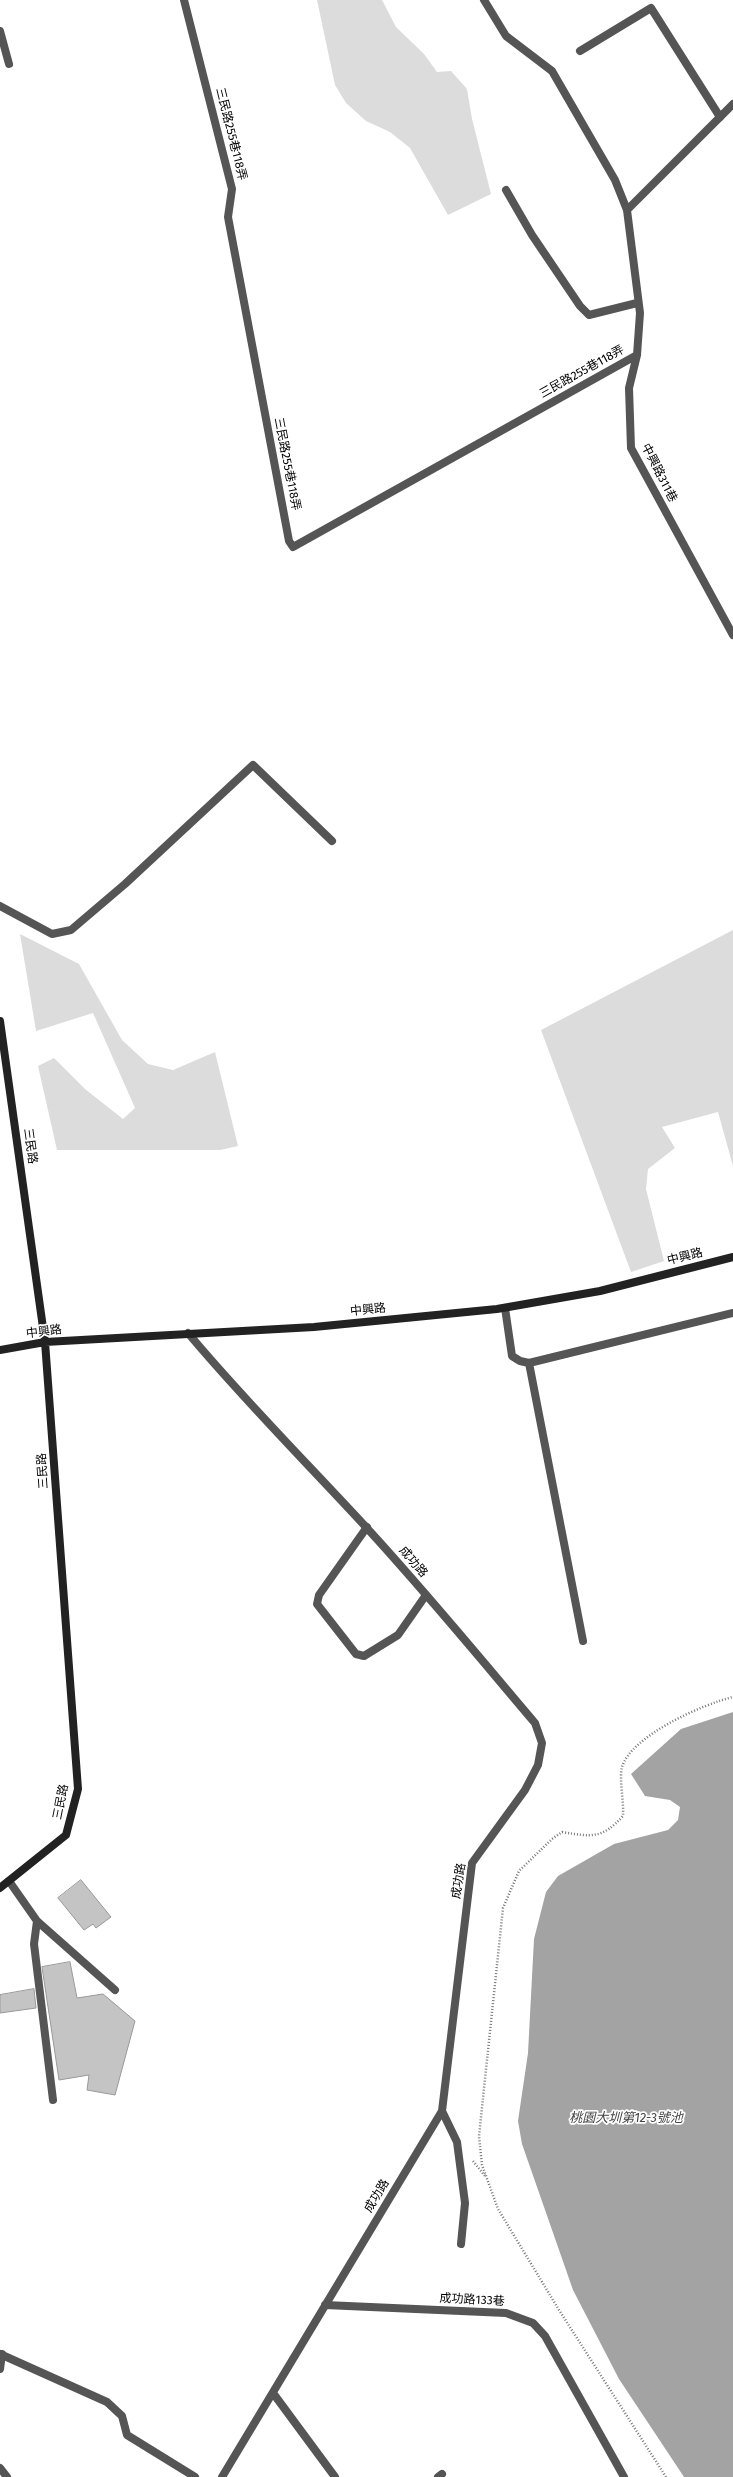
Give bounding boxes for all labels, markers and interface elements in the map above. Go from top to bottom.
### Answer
street label: 三民路255巷118弄 [213,86,249,182]
street label: 三民路255巷118弄 [537,343,627,401]
street label: 三民路255巷118弄 [271,416,303,512]
street label: 中興路311巷 [638,441,680,505]
street label: 三民路 [20,1127,40,1165]
street label: 中興路 [666,1246,704,1268]
street label: 中興路 [349,1301,387,1319]
street label: 中興路 [25,1323,63,1341]
street label: 三民路 [35,1453,51,1489]
street label: 成功路 [396,1544,430,1580]
street label: 三民路 [50,1783,72,1821]
street label: 成功路 [449,1862,469,1900]
water label: 桃園大圳第12-3號池 [569,2110,683,2126]
street label: 成功路 [362,2177,392,2215]
street label: 成功路133巷 [439,2291,505,2309]

